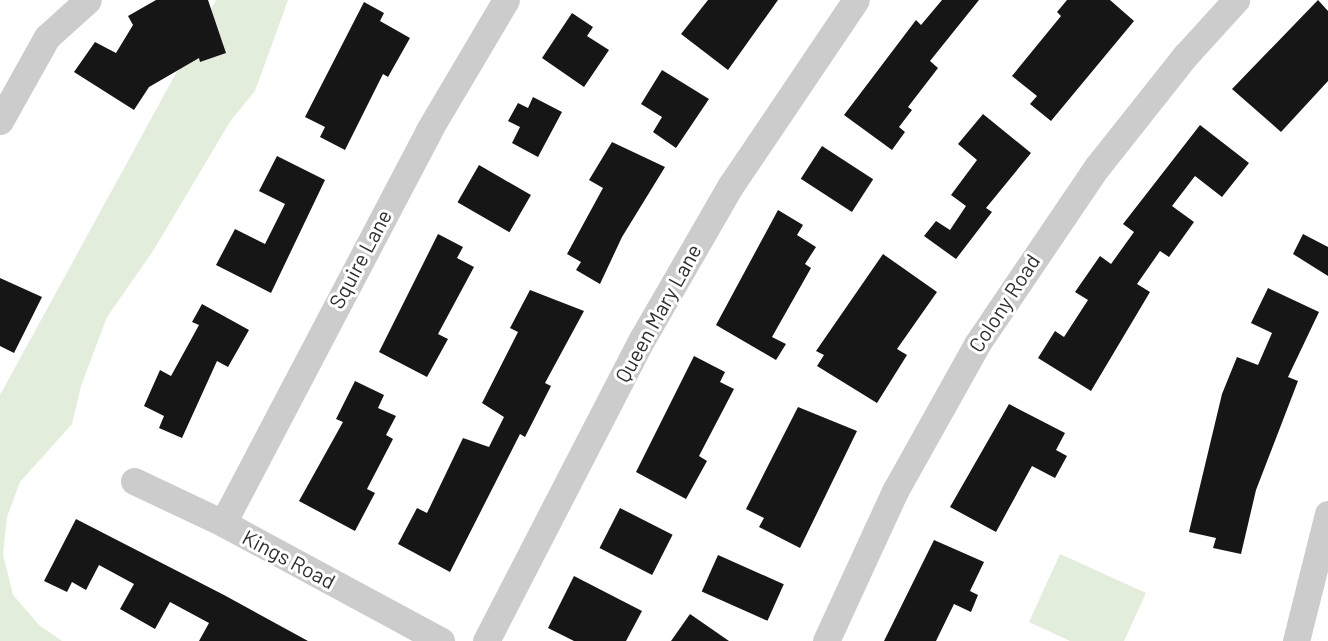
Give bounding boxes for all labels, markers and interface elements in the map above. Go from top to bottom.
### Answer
street label: Squire Lane [323,205,397,313]
street label: Queen Mary Lane [610,239,706,387]
street label: Colony Road [963,249,1045,357]
street label: Kings Road [238,524,340,594]

